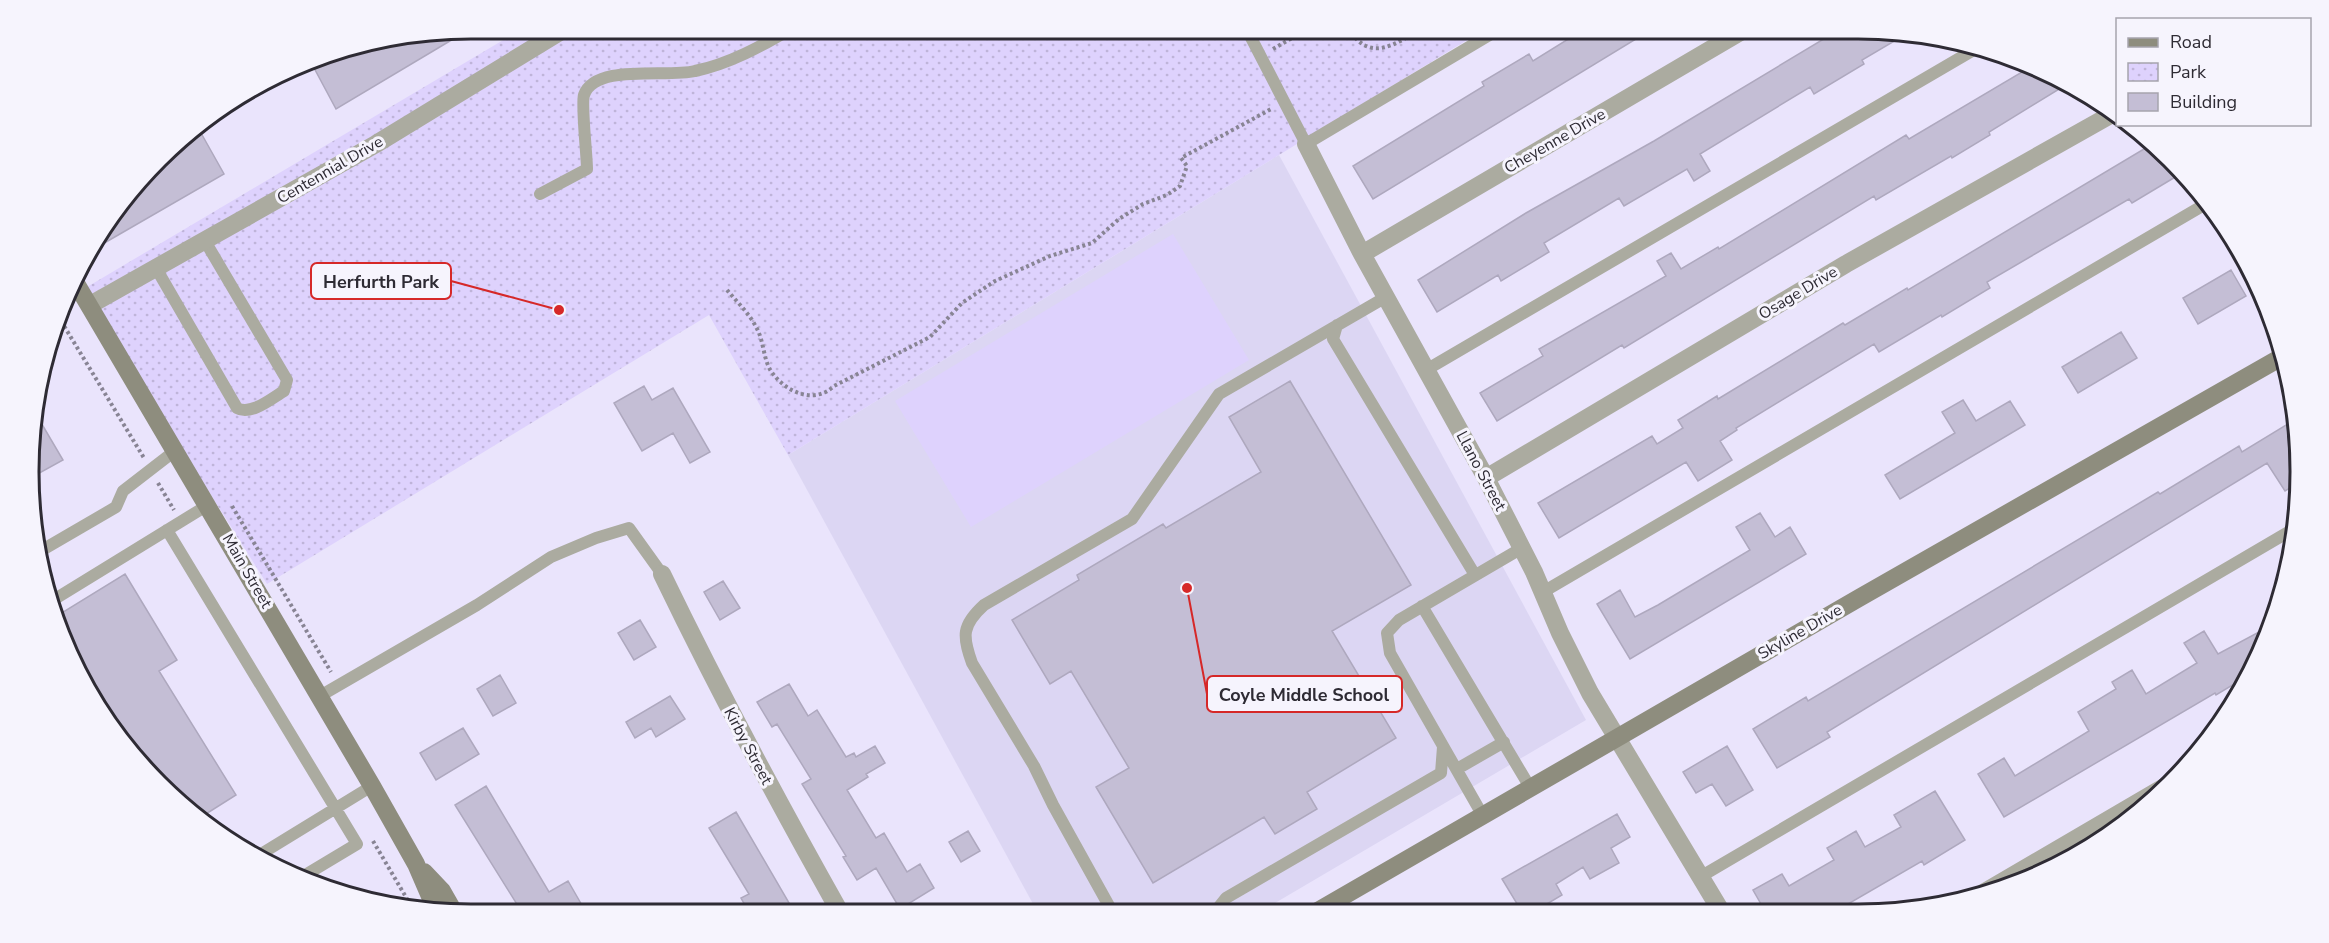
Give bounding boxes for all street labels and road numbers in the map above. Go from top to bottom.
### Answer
street label: Cheyenne Drive [1500,103,1610,179]
street label: Centennial Drive [273,131,387,209]
street label: Osage Drive [1754,261,1842,325]
street label: Llano Street [1451,427,1511,515]
street label: Main Street [217,530,277,613]
street label: Skyline Drive [1754,599,1846,665]
street label: Kirby Street [718,703,778,789]

